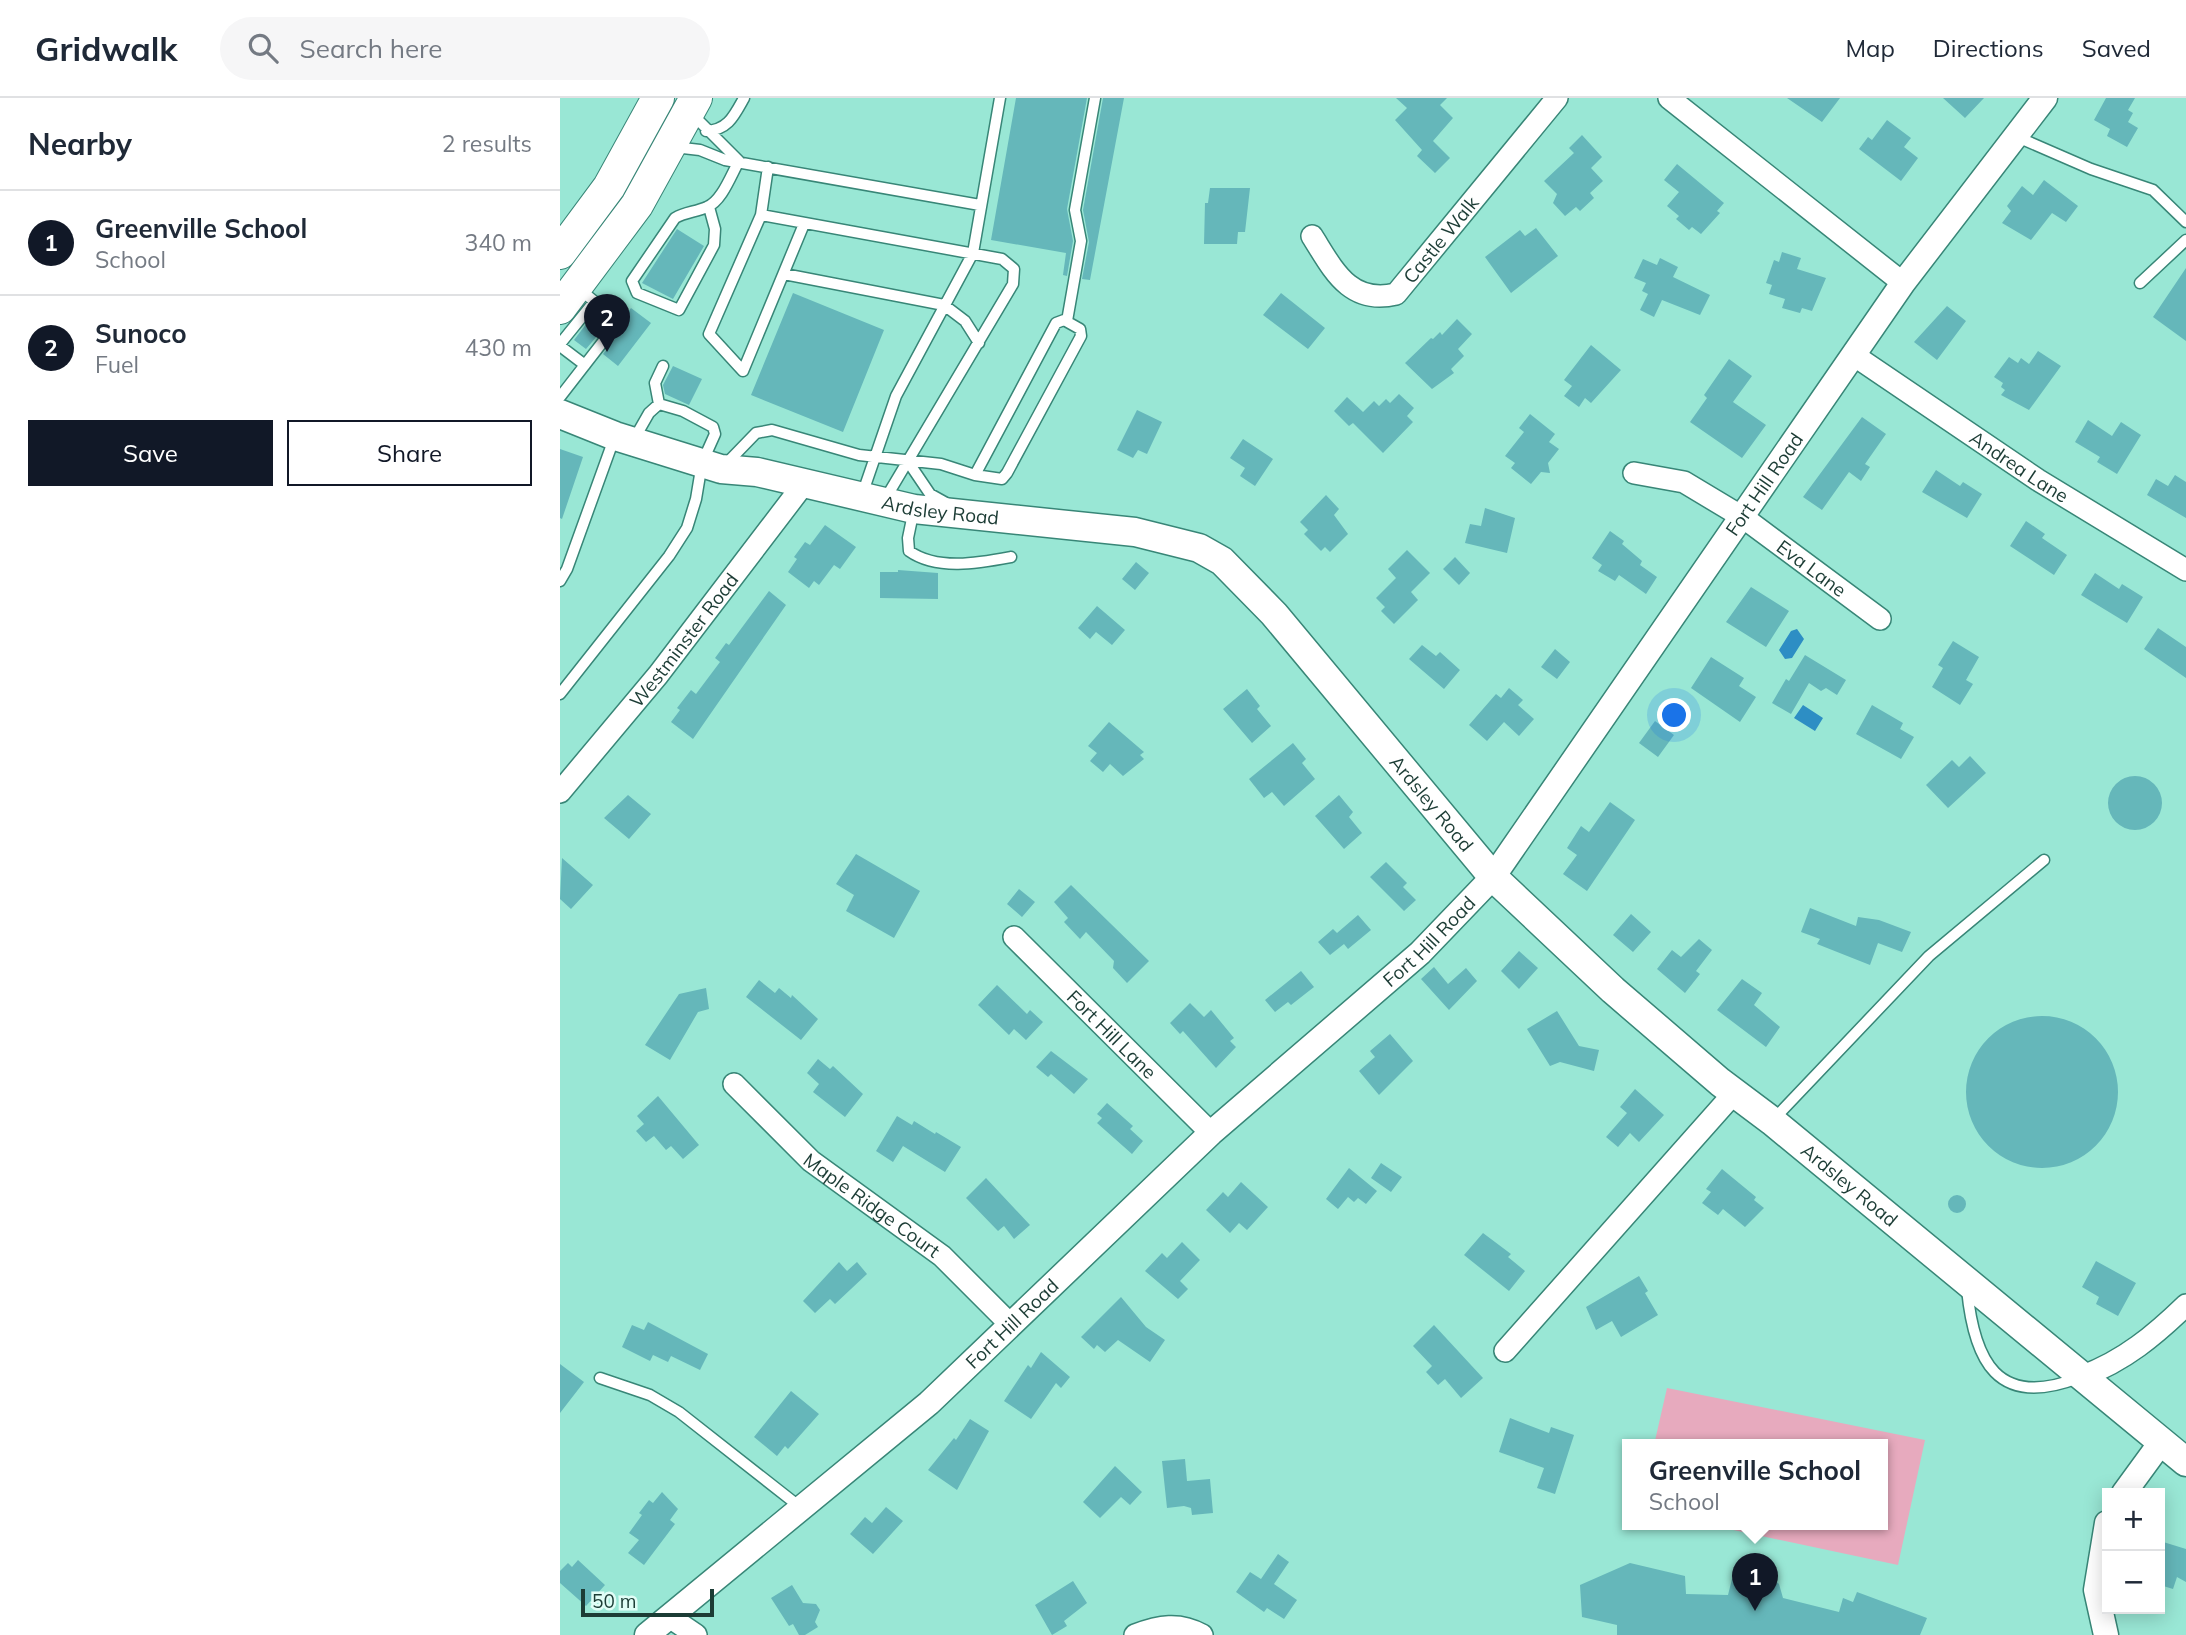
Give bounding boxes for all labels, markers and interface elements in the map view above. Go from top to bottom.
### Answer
search box [220,17,710,80]
text: Gridwalk [35,28,178,69]
icon: search [244,29,282,67]
text: Search here [300,32,442,65]
text: Map [1845,33,1895,63]
text: Directions [1933,33,2044,63]
text: Saved [2082,33,2151,63]
text: Nearby [28,125,132,163]
text: 2 results [442,129,532,158]
street label: Castle Walk [1398,191,1484,288]
text: Greenville School [95,212,307,245]
text: 1 [44,228,58,257]
text: 340 m [464,228,532,257]
text: School [95,245,166,274]
pin: 2 [584,294,630,352]
text: Sunoco [95,317,187,350]
text: 2 [44,333,58,362]
text: 430 m [464,333,532,362]
text: Fuel [95,350,139,379]
button: Save [28,420,273,486]
button: Share [287,420,532,486]
street label: Andrea Lane [1965,425,2073,508]
street label: Fort Hill Road [1720,428,1808,540]
street label: Ardsley Road [879,490,1000,530]
street label: Eva Lane [1772,535,1851,602]
street label: Westminster Road [624,568,743,712]
your location [1657,698,1691,732]
street label: Ardsley Road [1385,750,1479,856]
street label: Fort Hill Road [1378,891,1480,992]
street label: Fort Hill Lane [1062,985,1162,1084]
street label: Ardsley Road [1796,1138,1903,1232]
street label: Maple Ridge Court [799,1148,945,1263]
street label: Fort Hill Road [960,1273,1064,1374]
popup [1622,1439,1888,1530]
text: Greenville School [1649,1454,1861,1487]
text: School [1649,1487,1720,1516]
map controls [2102,1488,2165,1614]
button: + [2102,1488,2165,1551]
button: − [2102,1551,2165,1614]
pin: 1 [1732,1553,1778,1611]
scale bar [581,1586,714,1618]
text: 50 m [592,1589,636,1613]

